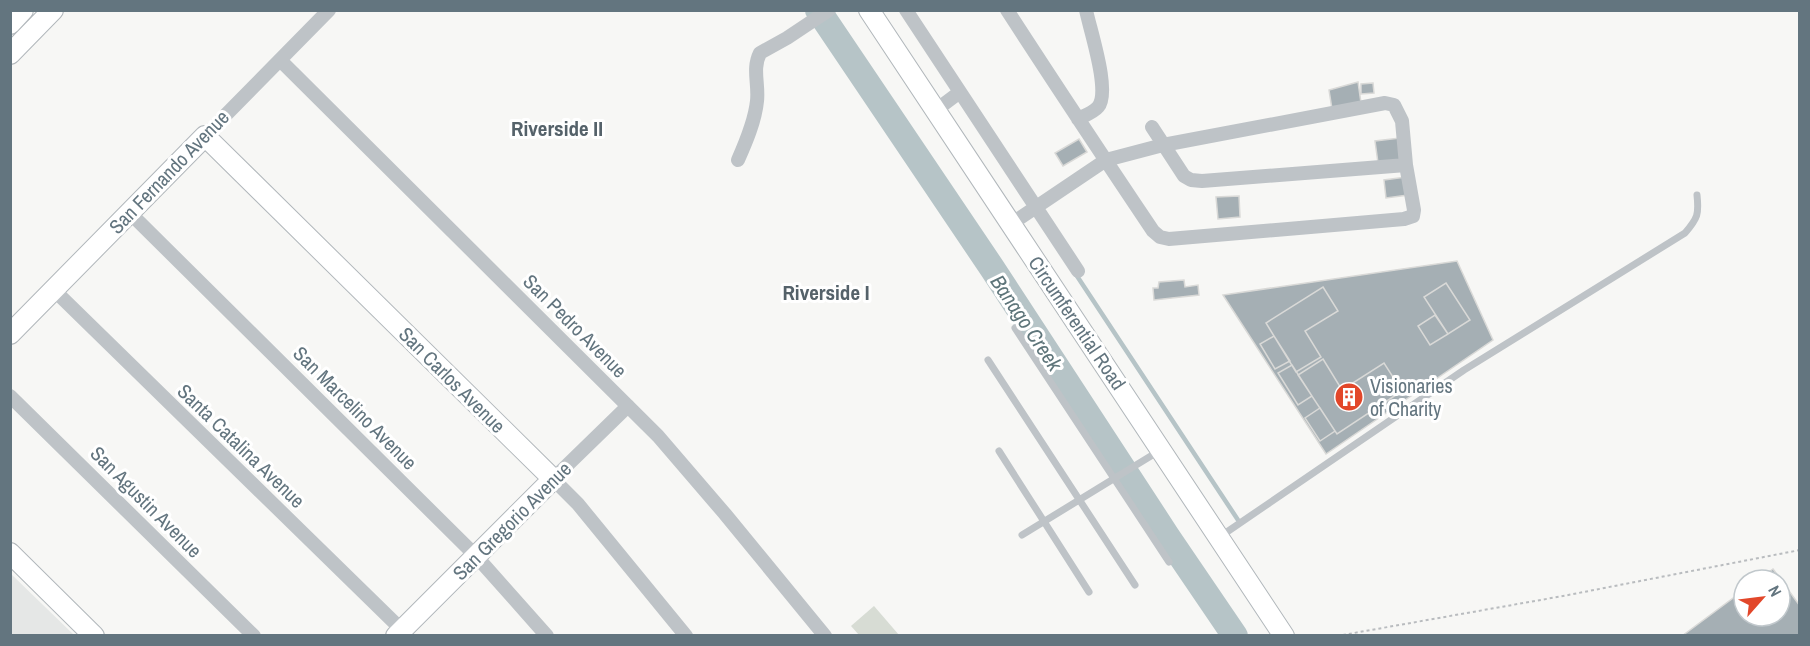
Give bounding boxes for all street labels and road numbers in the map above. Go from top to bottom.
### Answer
street label: San Fernando Avenue [103,104,235,239]
street label: Circumferential Road [1023,251,1132,395]
street label: San Pedro Avenue [518,268,633,383]
street label: San Carlos Avenue [393,321,511,439]
street label: San Marcelino Avenue [288,340,423,475]
street label: Santa Catalina Avenue [172,378,311,514]
street label: San Agustin Avenue [85,440,208,563]
street label: San Gregorio Avenue [446,455,577,586]

